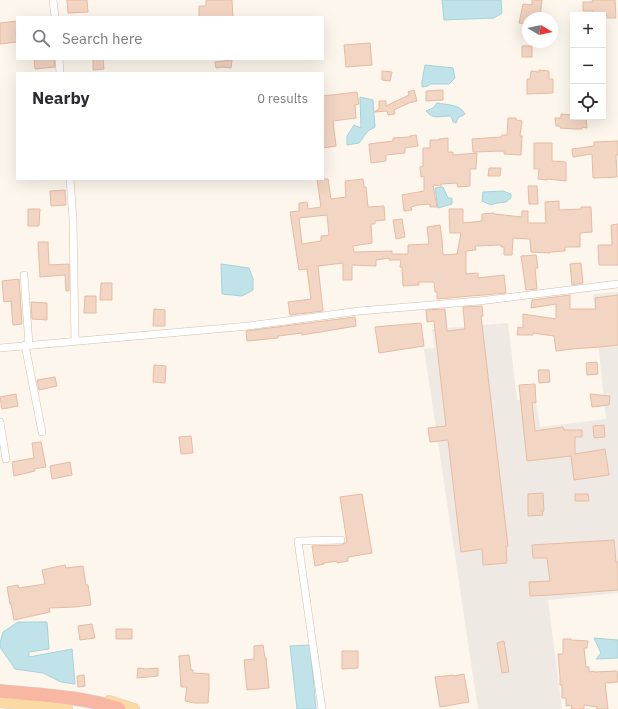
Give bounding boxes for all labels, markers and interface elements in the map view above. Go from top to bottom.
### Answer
north arrow [522,12,558,48]
map controls [570,12,606,120]
button: + [570,12,606,48]
search box [16,16,324,60]
icon: search [30,27,52,49]
text: Search here [62,29,142,48]
button: − [570,48,606,84]
button: locate [570,84,606,120]
text: Nearby [32,87,90,109]
text: 0 results [257,90,308,107]

